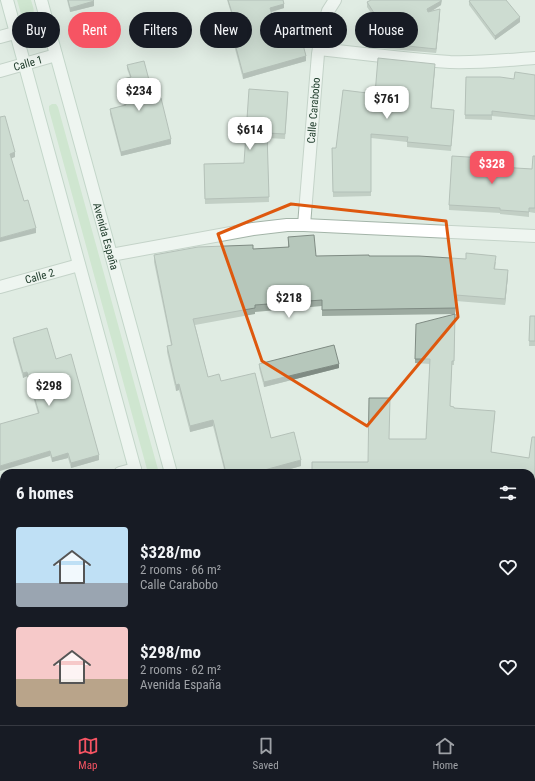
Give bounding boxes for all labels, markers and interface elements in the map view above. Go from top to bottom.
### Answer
chip: Buy [12,12,60,48]
chip: Rent [68,12,121,48]
chip: Filters [129,12,192,48]
chip: New [200,12,252,48]
chip: Apartment [260,12,347,48]
chip: House [355,12,418,48]
street label: Calle 1 [12,53,44,74]
street label: Calle Carabobo [305,76,323,144]
pin: $234 [115,78,163,112]
text: $234 [126,83,152,98]
pin: $761 [363,86,411,120]
text: $761 [374,91,400,106]
pin: $614 [226,117,274,151]
text: $614 [237,122,263,137]
pin: $328 [468,151,516,185]
text: $328 [479,156,505,171]
street label: Avenida España [90,201,121,271]
street label: Calle 2 [24,266,56,287]
pin: $218 [265,285,313,319]
text: $218 [276,290,302,305]
pin: $298 [25,373,73,407]
text: $298 [36,378,62,393]
icon: filters [497,482,519,504]
text: 6 homes [16,483,74,503]
text: $328/mo [140,542,201,562]
icon: home [48,543,96,591]
icon: heart [497,556,519,578]
text: 2 rooms · 66 m² [140,562,221,577]
text: Calle Carabobo [140,577,218,592]
text: $298/mo [140,642,201,662]
icon: home [48,643,96,691]
icon: heart [497,656,519,678]
text: 2 rooms · 62 m² [140,662,221,677]
text: Avenida España [140,677,221,692]
tab: Map [77,735,99,772]
tab: Saved [253,735,279,772]
tab: Home [432,735,458,772]

